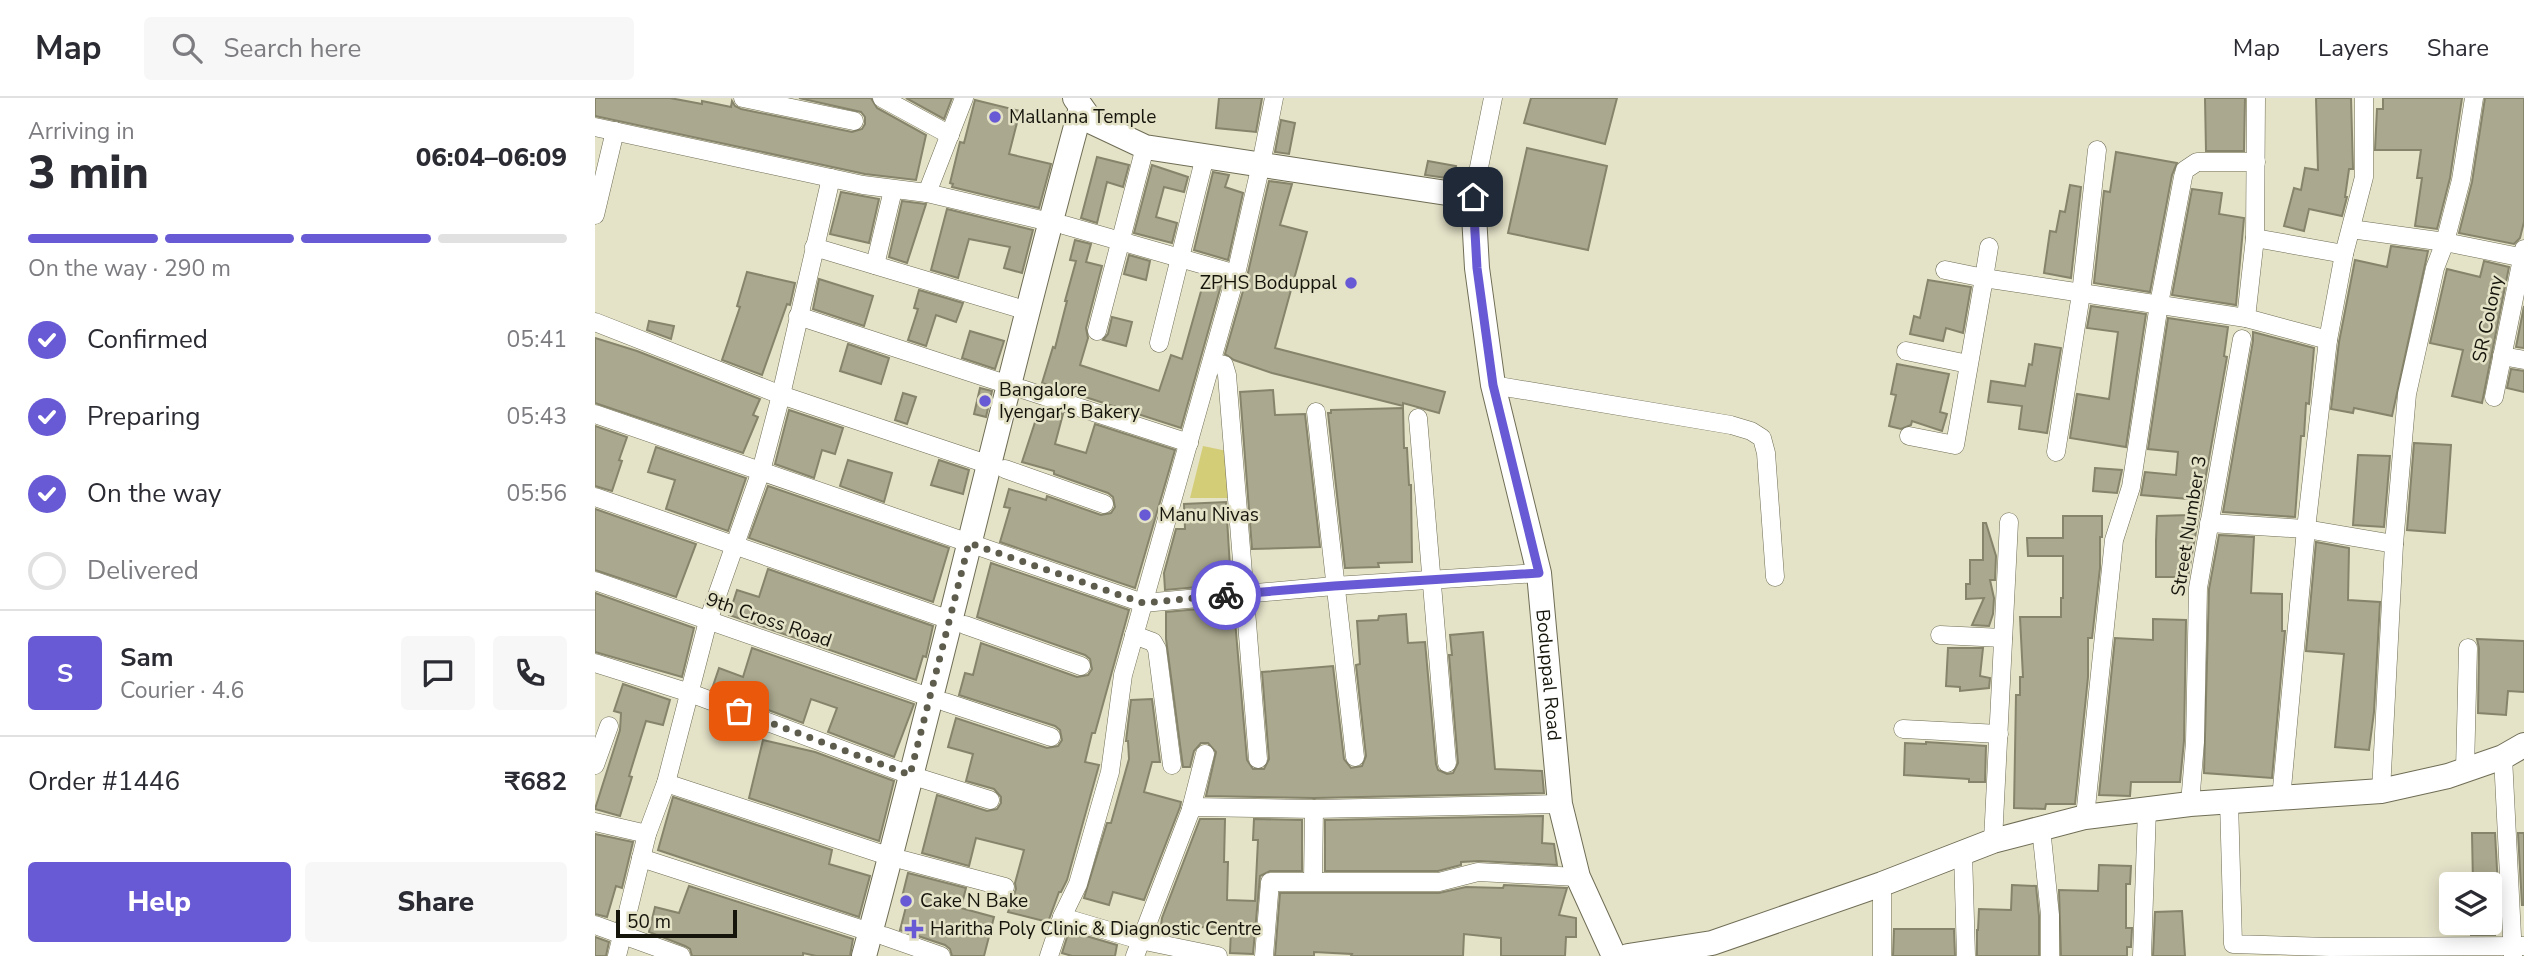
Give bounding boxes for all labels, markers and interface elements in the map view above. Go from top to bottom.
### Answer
search box [144,17,634,80]
text: Map [35,26,102,71]
icon: search [168,29,206,67]
text: Search here [224,31,361,66]
text: Map [2233,32,2280,64]
text: Layers [2318,32,2389,64]
text: Share [2427,32,2489,64]
place label: Mallanna Temple [1009,104,1156,130]
marker: Mallanna Temple [987,109,1003,125]
text: Arriving in [28,116,135,147]
text: 06:04–06:09 [416,140,567,175]
text: 3 min [28,141,149,204]
pin [1443,167,1503,227]
icon: home [1454,178,1492,216]
text: On the way · 290 m [28,253,231,284]
place label: ZPHS Boduppal [1200,270,1337,296]
street label: SR Colony [2466,273,2510,365]
marker: ZPHS Boduppal [1343,275,1359,291]
icon: check [28,321,66,359]
text: Confirmed [87,322,208,357]
text: 05:41 [507,324,567,355]
place label: Bangalore Iyengar's Bakery [999,377,1140,425]
marker: Bangalore Iyengar's Bakery [977,393,993,409]
icon: check [28,398,66,436]
text: Preparing [87,399,200,434]
text: 05:43 [507,401,567,432]
street label: Street Number 3 [2165,454,2213,598]
icon: check [28,475,66,513]
text: On the way [87,476,221,511]
text: 05:56 [507,478,567,509]
place label: Manu Nivas [1159,502,1259,528]
marker: Manu Nivas [1137,507,1153,523]
text: Delivered [87,553,199,588]
courier [1191,560,1261,630]
icon: bike [1207,576,1245,614]
street label: 9th Cross Road [703,586,835,654]
street label: Boduppal Road [1529,608,1567,742]
button: chat [401,636,475,710]
button: phone [493,636,567,710]
text: Sam [120,640,173,675]
text: S [57,656,73,691]
text: Courier · 4.6 [120,675,244,706]
pin [709,681,769,741]
icon: bag [720,692,758,730]
text: Order #1446 [28,764,180,799]
text: ₹682 [505,764,567,799]
button: Help [28,862,291,942]
button: Share [305,862,567,942]
map controls [2439,872,2502,935]
button: layers [2439,872,2502,935]
place label: Cake N Bake [920,888,1028,914]
marker: Cake N Bake [898,893,914,909]
scale bar [616,907,737,939]
text: 50 m [627,909,671,935]
place label: Haritha Poly Clinic & Diagnostic Centre [930,916,1261,942]
marker: Haritha Poly Clinic & Diagnostic Centre [904,919,924,939]

